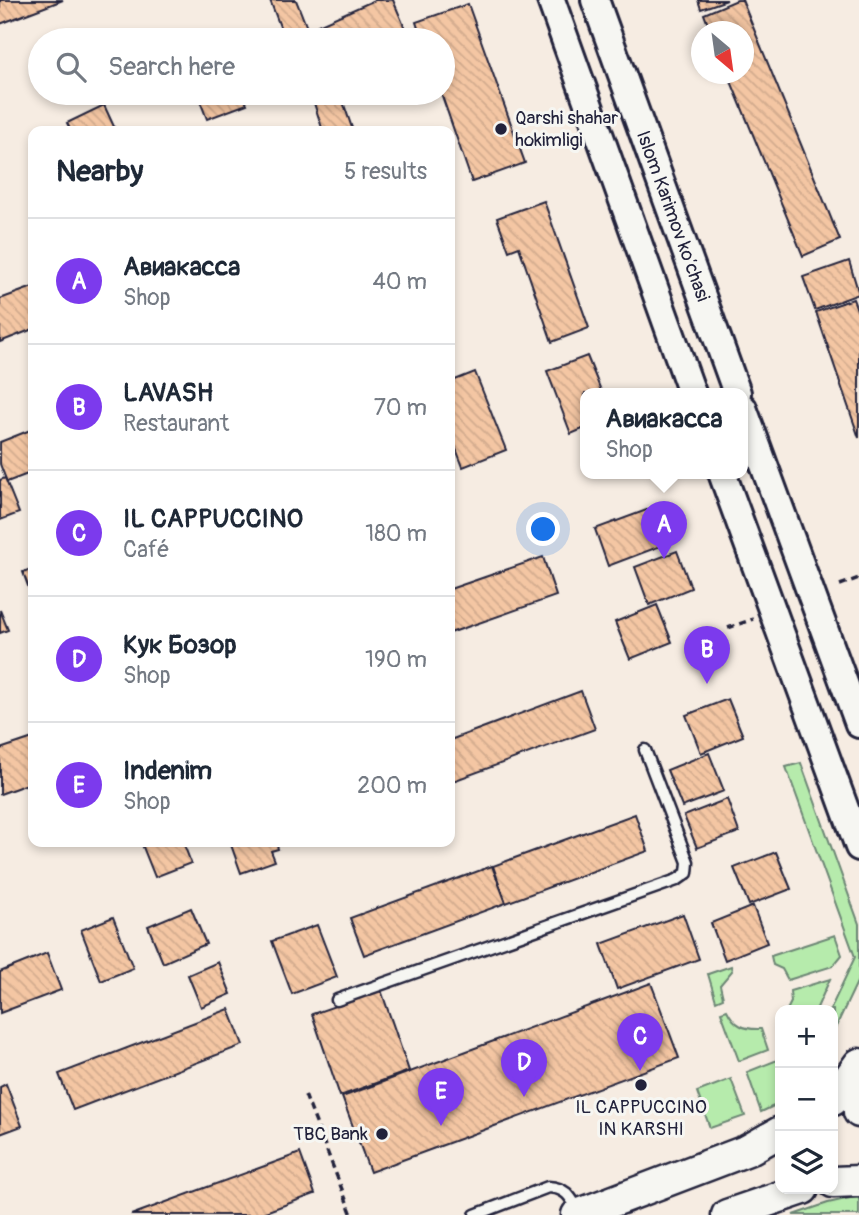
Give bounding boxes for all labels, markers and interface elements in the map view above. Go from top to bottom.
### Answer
north arrow [691,21,754,84]
search box [28,28,455,105]
icon: search [52,48,90,86]
text: Search here [108,51,235,83]
place label: Qarshi shahar hokimligi [515,106,618,152]
marker: Qarshi shahar hokimligi [493,121,509,137]
street label: Islom Karimov ko‘chasi [631,127,715,305]
text: Nearby [56,153,143,190]
text: 5 results [344,157,427,186]
text: Авиакасса [123,251,240,283]
text: A [72,267,86,296]
text: 40 m [373,267,427,296]
text: Shop [123,283,171,312]
text: LAVASH [123,377,213,409]
popup [580,388,748,479]
text: B [72,393,86,422]
text: 70 m [374,393,427,422]
text: Авиакасса [605,403,723,435]
text: Restaurant [123,409,229,438]
text: Shop [605,435,653,464]
pin: A [641,501,687,559]
text: IL CAPPUCCINO [123,503,303,535]
your location [526,512,560,546]
text: C [72,519,86,548]
text: 180 m [365,519,427,548]
text: Café [123,535,169,564]
pin: B [684,626,730,684]
text: Кук Бозор [123,629,236,661]
text: D [72,645,86,674]
text: 190 m [365,645,427,674]
text: Shop [123,661,171,690]
text: Indenim [123,755,212,787]
text: E [73,771,85,800]
text: 200 m [357,771,427,800]
text: Shop [123,787,171,816]
map controls [775,1005,838,1194]
button: + [775,1005,838,1068]
pin: C [617,1013,663,1071]
pin: D [501,1039,547,1097]
pin: E [418,1068,464,1126]
button: − [775,1068,838,1131]
marker: IL CAPPUCCINO IN KARSHI [633,1077,649,1093]
place label: IL CAPPUCCINO IN KARSHI [575,1095,707,1141]
place label: TBC Bank [293,1122,368,1146]
marker: TBC Bank [374,1126,390,1142]
button: layers [775,1131,838,1194]

